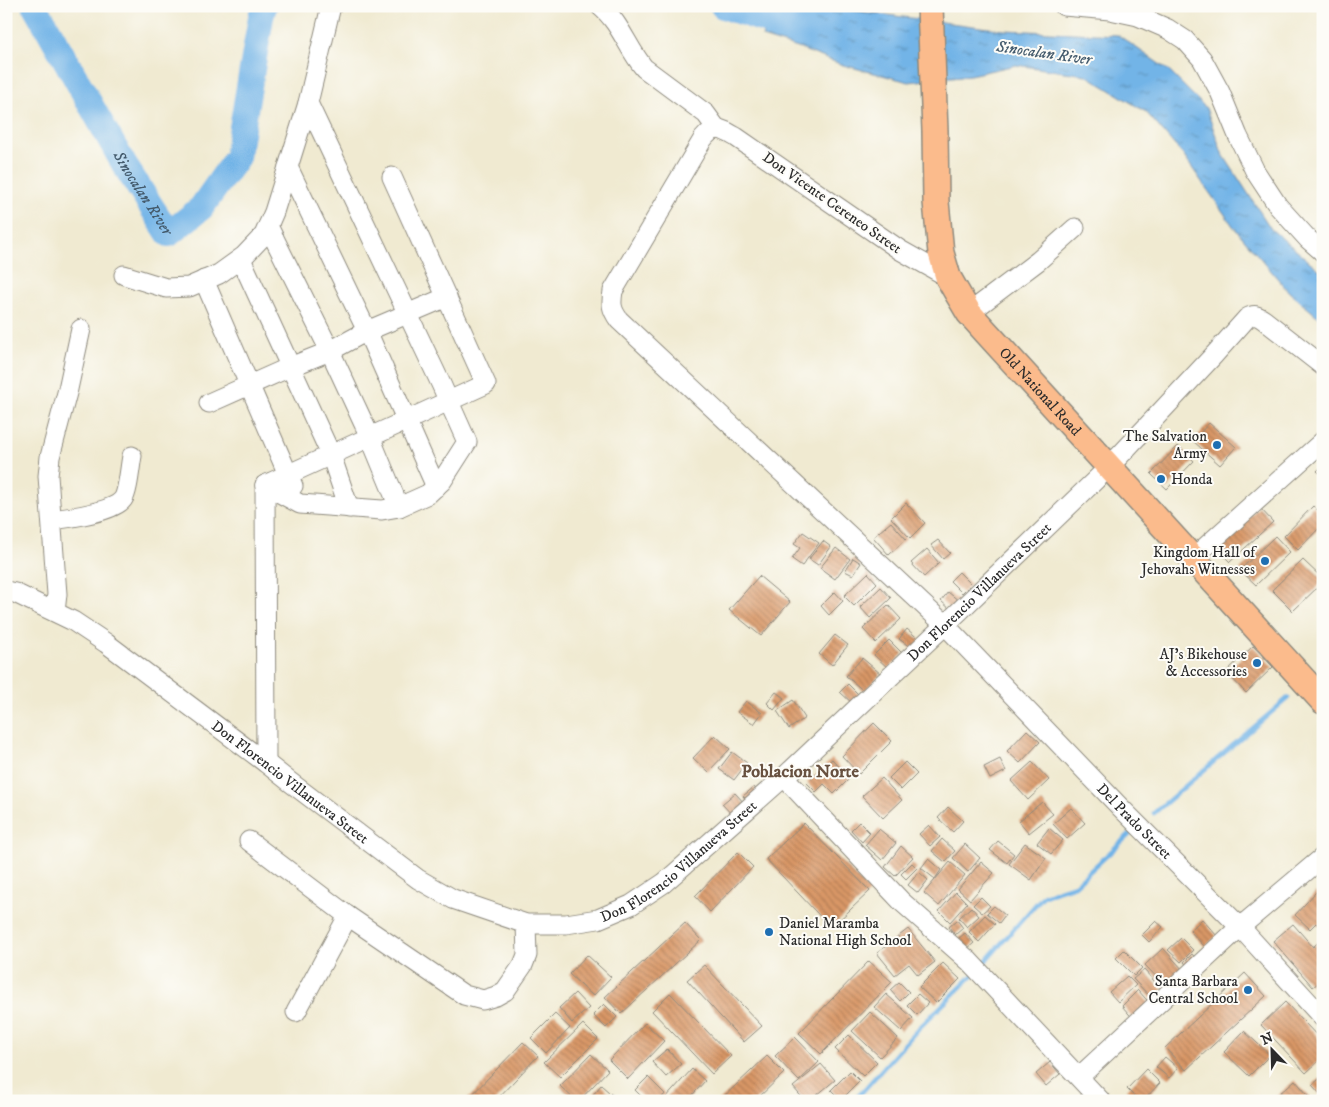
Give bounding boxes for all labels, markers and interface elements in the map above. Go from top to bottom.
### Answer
water label: Sinocalan River [994,36,1094,70]
water label: Sinocalan River [108,147,178,240]
street label: Don Vicente Cereneo Street [759,148,905,258]
street label: Old National Road [995,343,1086,440]
place label: The Salvation Army [1123,427,1208,463]
marker: The Salvation Army [1211,439,1223,451]
place label: Honda [1171,470,1213,489]
marker: Honda [1155,473,1167,485]
street label: Don Florencio Villanueva Street [903,518,1055,665]
place label: Kingdom Hall of Jehovahs Witnesses [1139,543,1257,579]
marker: Kingdom Hall of Jehovahs Witnesses [1259,555,1271,567]
place label: AJ's Bikehouse & Accessories [1159,645,1247,681]
marker: AJ's Bikehouse & Accessories [1251,657,1263,669]
street label: Don Florencio Villanueva Street [208,716,373,848]
district label: Poblacion Norte [741,761,859,783]
street label: Del Prado Street [1093,779,1176,863]
street label: Don Florencio Villanueva Street [597,796,761,926]
place label: Daniel Maramba National High School [779,914,912,950]
marker: Daniel Maramba National High School [763,926,775,938]
place label: Santa Barbara Central School [1148,972,1239,1008]
marker: Santa Barbara Central School [1242,984,1254,996]
north arrow [1246,1024,1296,1074]
text: N [1259,1028,1277,1049]

